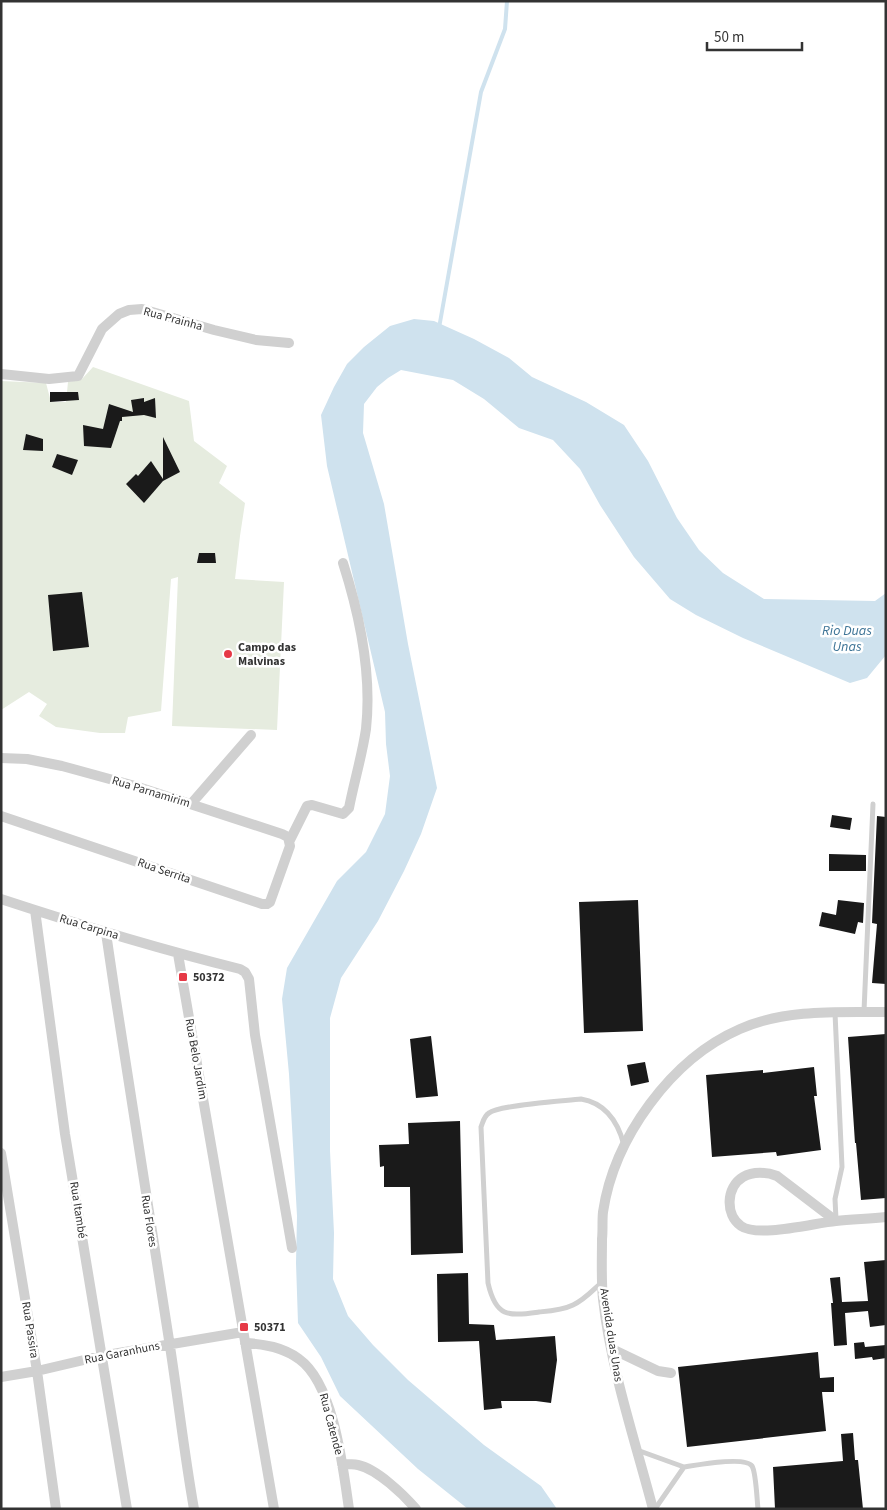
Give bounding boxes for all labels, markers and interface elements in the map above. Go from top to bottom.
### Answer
scale bar [707,20,802,52]
text: 50 m [714,27,744,48]
street label: Rua Prainha [142,303,204,335]
water label: Rio Duas Unas [822,621,872,657]
place label: Campo das Malvinas [238,639,296,670]
marker: Campo das Malvinas [222,648,234,660]
street label: Rua Parnamirim [110,772,192,812]
street label: Rua Serrita [135,854,193,888]
street label: Rua Carpina [57,910,121,944]
place label: 50372 [193,969,225,986]
marker: 50372 [177,971,189,983]
street label: Rua Belo Jardim [180,1017,212,1101]
street label: Rua Itambé [65,1180,91,1240]
street label: Rua Flores [137,1194,161,1248]
street label: Avenida duas Unas [595,1287,627,1383]
street label: Rua Passira [17,1300,43,1360]
place label: 50371 [254,1319,286,1336]
marker: 50371 [238,1321,250,1333]
street label: Rua Garanhuns [83,1337,161,1369]
street label: Rua Catende [315,1391,347,1457]

